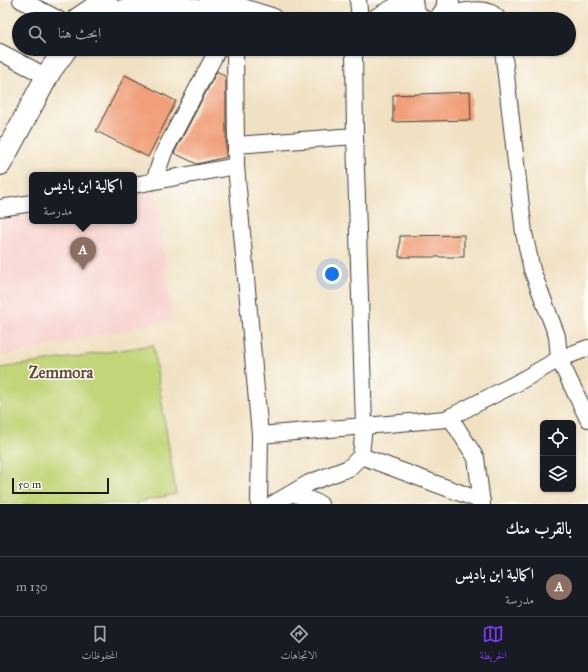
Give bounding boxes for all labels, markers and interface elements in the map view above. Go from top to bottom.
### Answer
search box [12,12,576,56]
icon: search [26,23,48,45]
text: ابحث هنا [58,24,101,42]
popup [29,172,137,224]
text: اكمالية ابن باديس [44,176,122,194]
text: مدرسة [44,203,72,219]
pin: A [70,237,96,270]
your location [322,264,342,284]
district label: Zemmora [29,363,94,382]
map controls [540,420,576,492]
button: locate [540,420,576,456]
button: layers [540,456,576,492]
scale bar [12,476,109,495]
text: 50 m [18,478,41,491]
text: بالقرب منك [506,518,572,539]
text: اكمالية ابن باديس [455,565,534,583]
text: 130 m [16,579,48,595]
text: A [555,579,563,595]
text: مدرسة [505,592,534,608]
tab: المحفوظات [81,623,118,666]
tab: الاتجاهات [280,623,317,666]
tab: الخريطة [480,623,507,666]

